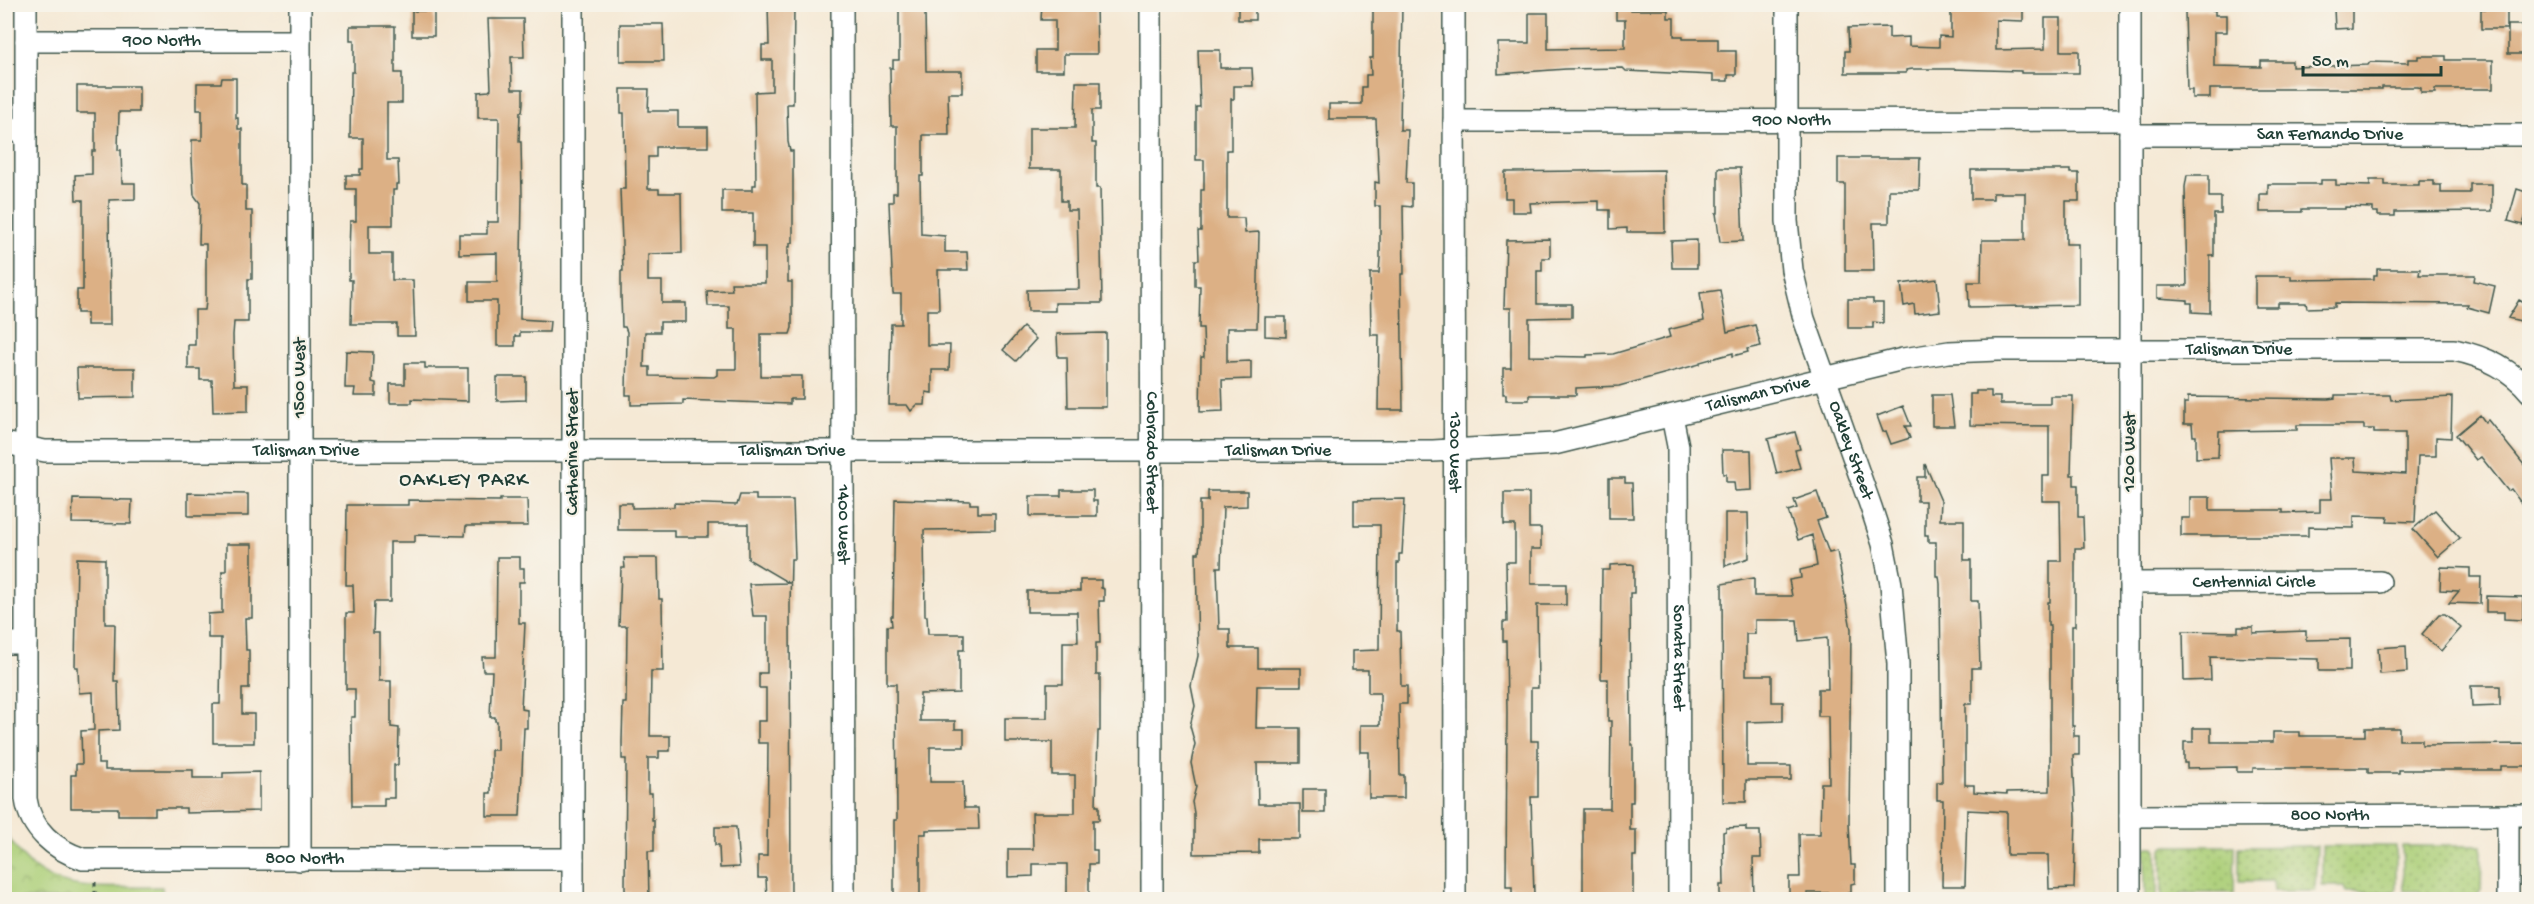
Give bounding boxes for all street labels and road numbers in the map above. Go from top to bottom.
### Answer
street label: 900 North [122,31,201,52]
street label: 900 North [1752,110,1831,131]
street label: San Fernando Drive [2257,125,2404,146]
street label: 1500 West [290,336,311,419]
street label: Talisman Drive [2185,340,2293,361]
street label: Talisman Drive [1703,371,1813,417]
street label: Catherine Street [563,387,584,515]
street label: Colorado Street [1141,391,1162,514]
street label: Oakley Street [1824,398,1879,504]
street label: 1300 West [1444,411,1465,494]
street label: 1200 West [2120,411,2141,493]
street label: Talisman Drive [252,441,360,462]
street label: Talisman Drive [738,441,846,462]
street label: Talisman Drive [1224,441,1332,462]
street label: 1400 West [833,483,854,565]
street label: Centennial Circle [2192,572,2316,593]
street label: Sonata Street [1668,604,1689,712]
street label: 800 North [2290,805,2370,826]
street label: 800 North [265,849,345,870]

